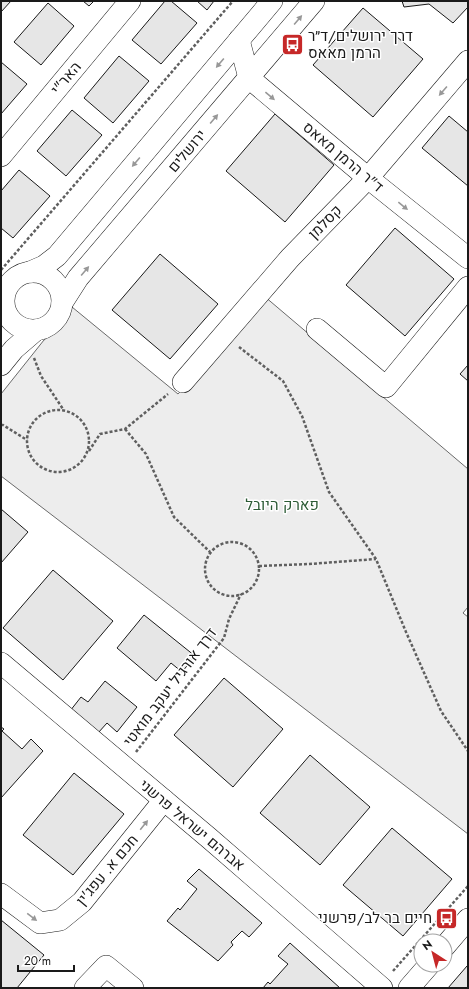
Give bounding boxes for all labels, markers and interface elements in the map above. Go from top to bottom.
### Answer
one-way arrow [294,14,303,25]
place label: דרך ירושלים/ד״ר הרמן מאאס [308,25,413,64]
bus stop icon: דרך ירושלים/ד״ר הרמן מאאס [279,32,305,58]
street label: האר"י [46,57,86,99]
one-way arrow [215,58,224,68]
one-way arrow [438,86,447,96]
one-way arrow [265,91,276,100]
one-way arrow [210,113,219,124]
street label: ד"ר הרמן מאאס [298,117,388,198]
street label: ירושלים [163,125,211,177]
one-way arrow [132,157,141,168]
street label: קסלמן [303,200,347,244]
one-way arrow [397,201,408,210]
one-way arrow [80,266,89,276]
park label: פארק היובל [245,494,319,516]
street label: דרך אורגיל יעקב מואטי [118,623,222,751]
street label: אברהם ישראל פרשני [134,774,250,876]
one-way arrow [140,819,148,830]
street label: חכם א. עפג'ין [71,830,143,910]
bus stop icon: חיים בר לב/פרשני [434,905,460,931]
place label: חיים בר לב/פרשני [318,907,432,929]
one-way arrow [27,913,38,921]
north arrow [413,933,453,973]
text: N [419,936,435,954]
scale bar [18,947,74,973]
text: 20 m [24,952,51,970]

